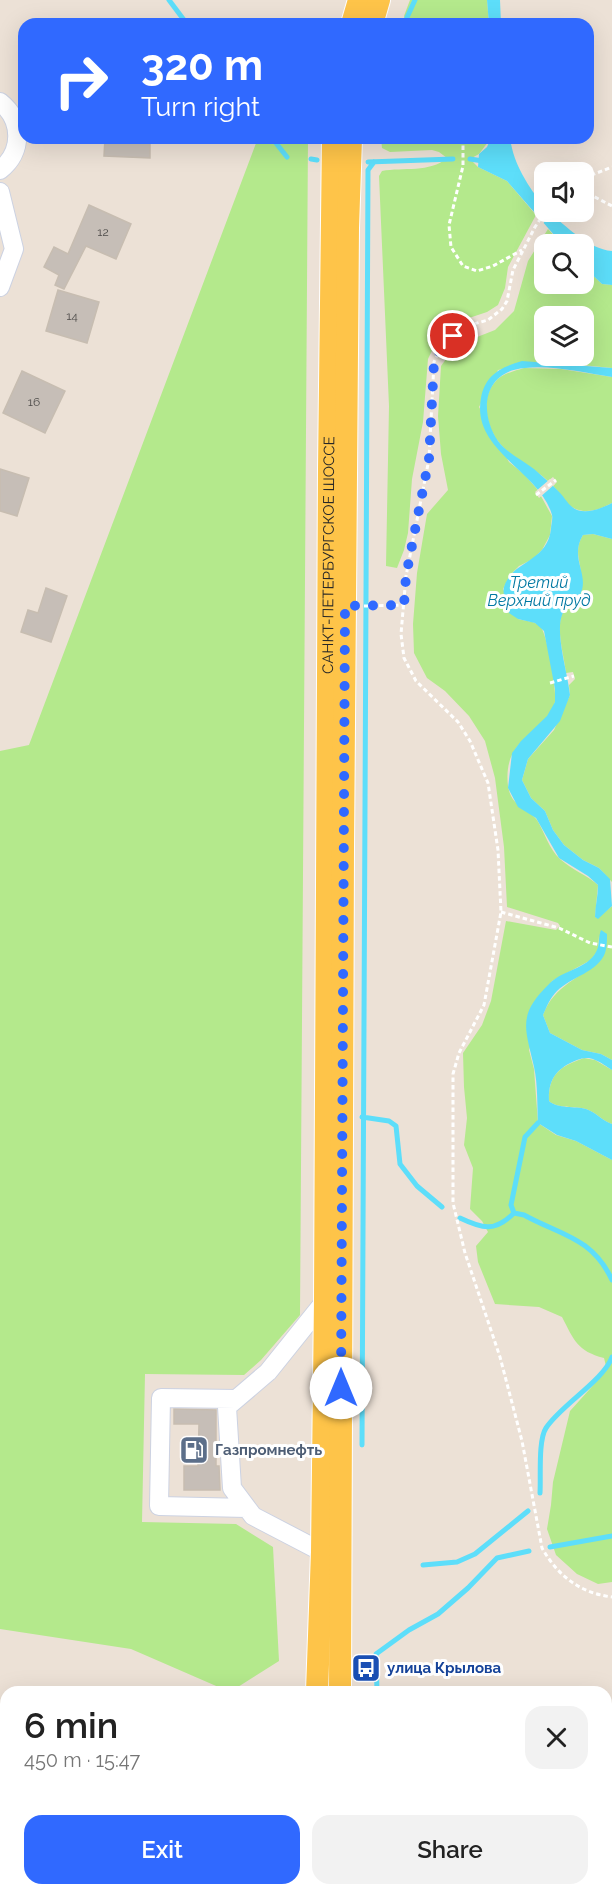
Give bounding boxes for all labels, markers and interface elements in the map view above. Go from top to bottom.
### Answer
text: 320 m [141,41,263,90]
icon: right [42,42,120,120]
text: Turn right [141,91,260,122]
map controls [534,162,594,366]
button: sound [534,162,594,222]
house number: 12 [97,225,109,239]
button: search [534,234,594,294]
button: layers [534,306,594,366]
house number: 14 [66,309,78,323]
pin [427,310,478,361]
icon: arrive [436,319,469,352]
house number: 16 [28,395,40,409]
street label: САНКТ-ПЕТЕРБУРГСКОЕ ШОССЕ [319,436,338,674]
water label: Третий Верхний пруд [487,573,591,610]
position arrow [309,1356,373,1420]
fuel station icon: Газпромнефть [178,1434,210,1466]
place label: Газпромнефть [215,1441,322,1459]
bus stop icon: улица Крылова [350,1652,382,1684]
place label: улица Крылова [387,1659,502,1677]
text: 6 min [24,1704,118,1746]
button: close [525,1706,588,1769]
text: 450 m · 15:47 [24,1748,140,1772]
button: Exit [24,1815,300,1884]
button: Share [312,1815,588,1884]

